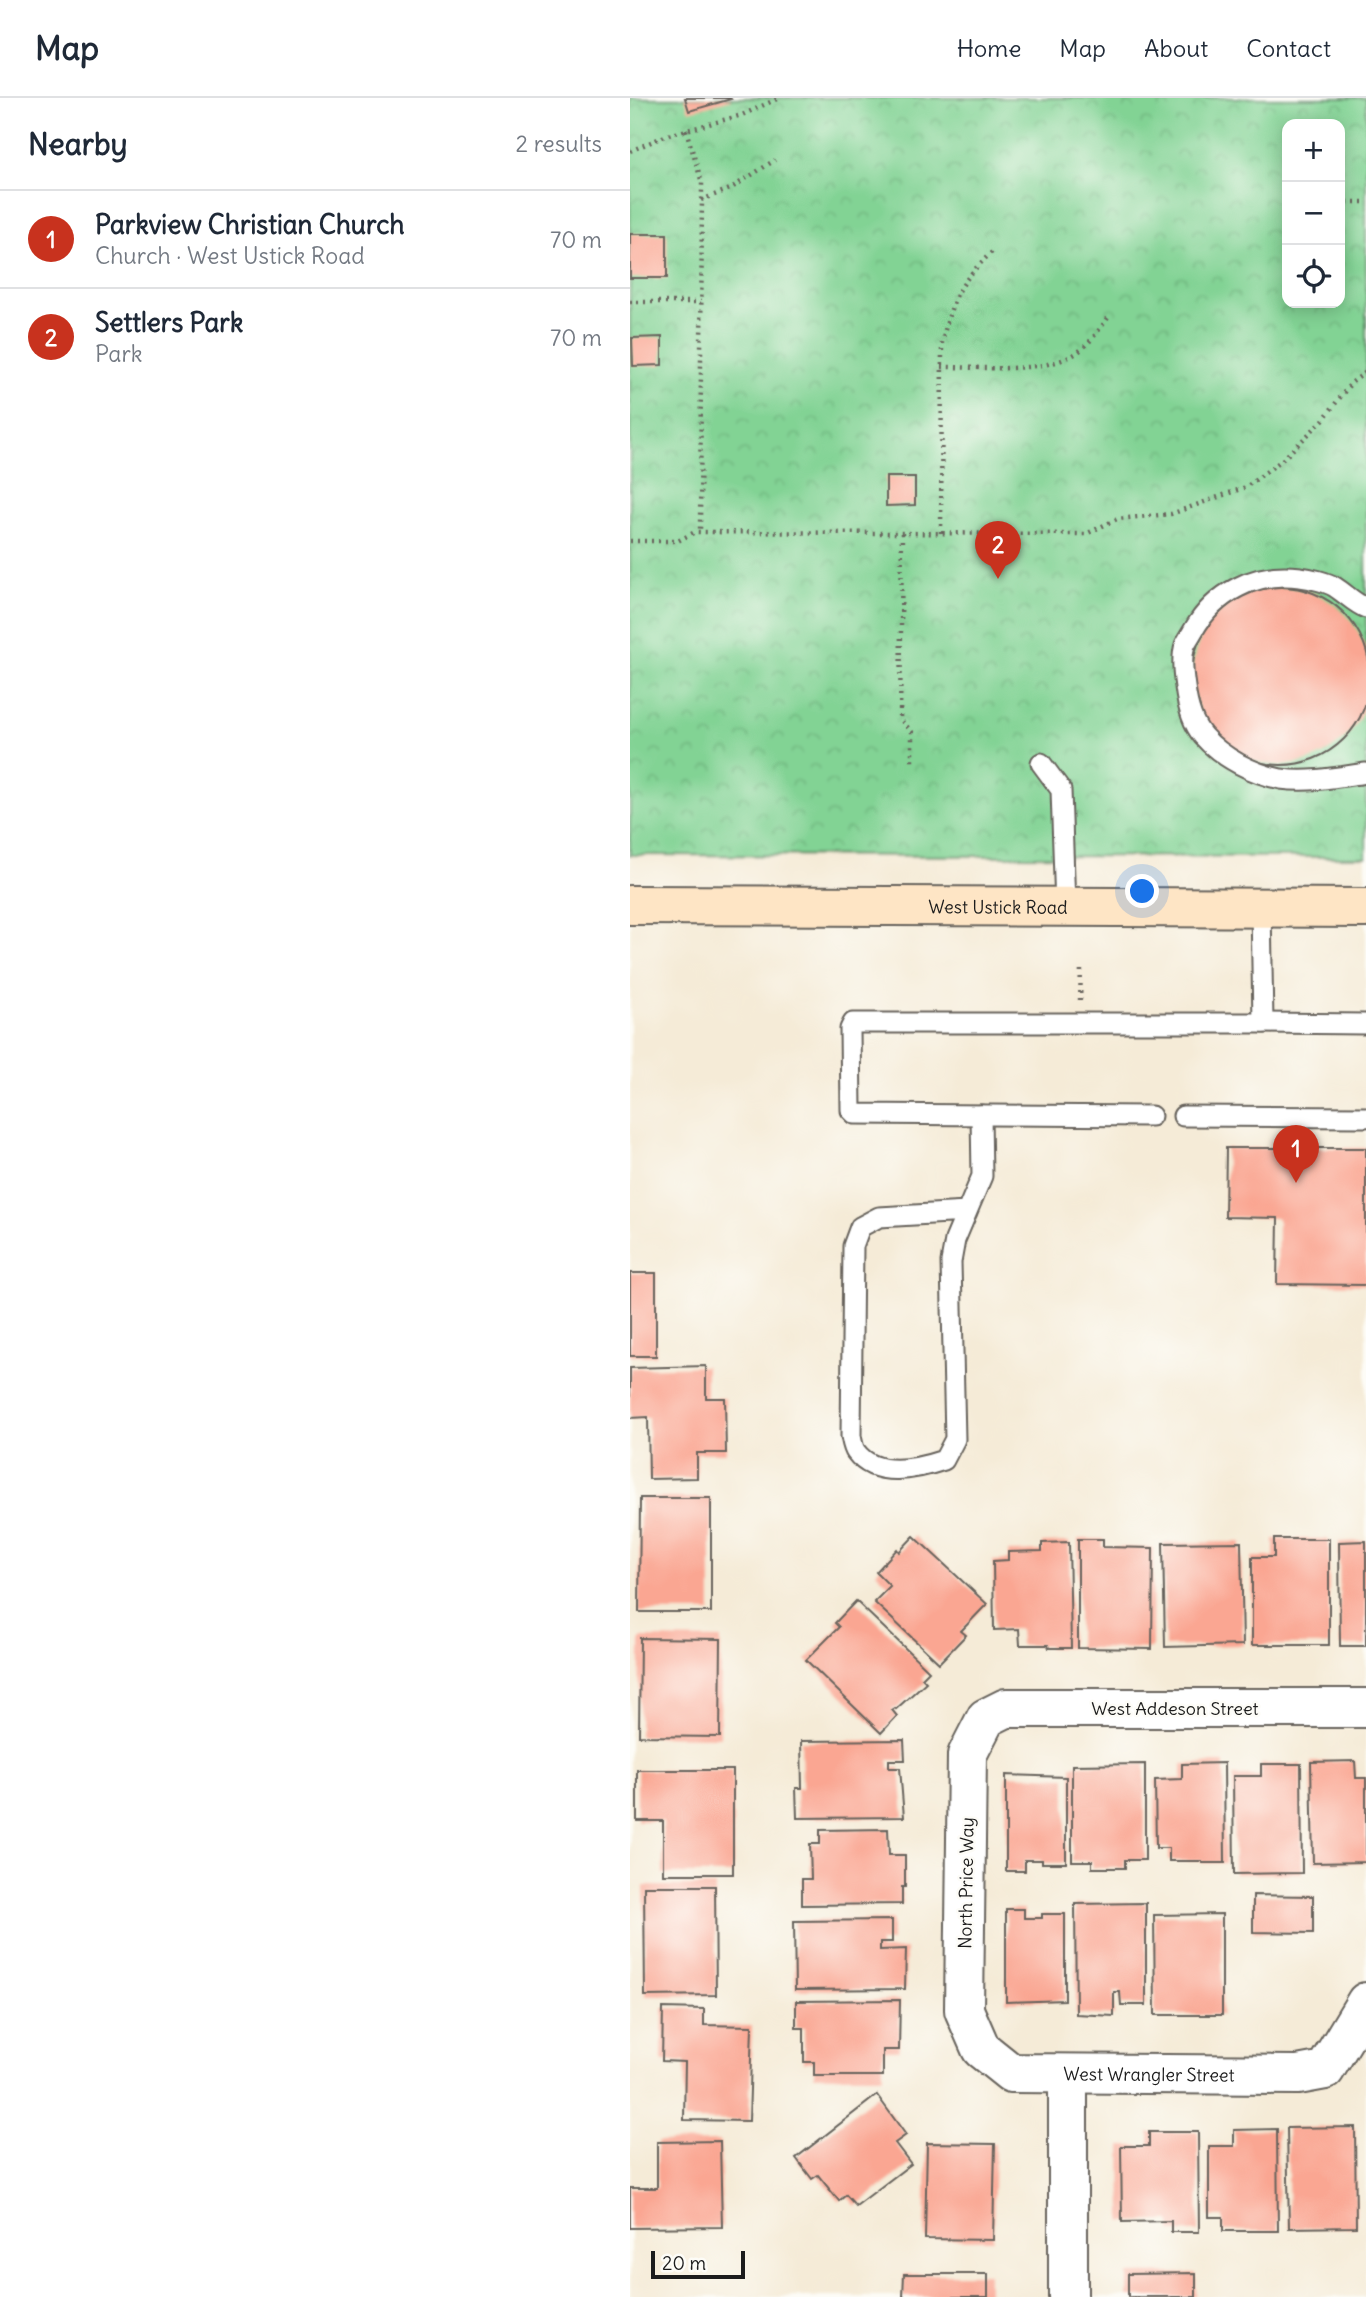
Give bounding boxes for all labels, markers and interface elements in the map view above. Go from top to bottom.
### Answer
text: Map [35,27,99,69]
text: Home [957,33,1021,63]
text: Map [1059,33,1106,63]
text: About [1144,33,1208,63]
text: Contact [1246,33,1331,63]
map controls [1282,119,1345,308]
button: + [1282,119,1345,182]
text: Nearby [28,125,128,163]
text: 2 results [516,129,602,158]
button: − [1282,182,1345,245]
text: Parkview Christian Church [95,208,405,241]
text: 1 [46,225,56,254]
text: 70 m [550,225,602,254]
text: Church · West Ustick Road [95,241,365,270]
button: locate [1282,245,1345,308]
text: Settlers Park [95,306,243,339]
text: 2 [45,323,57,352]
text: 70 m [550,323,602,352]
text: Park [95,339,143,368]
pin: 2 [975,521,1021,579]
your location [1125,874,1159,908]
street label: West Ustick Road [928,895,1068,918]
pin: 1 [1273,1125,1319,1183]
street label: West Addeson Street [1091,1697,1259,1720]
street label: North Price Way [953,1817,979,1949]
street label: West Wrangler Street [1063,2062,1235,2086]
scale bar [651,2248,746,2280]
text: 20 m [662,2251,706,2275]

